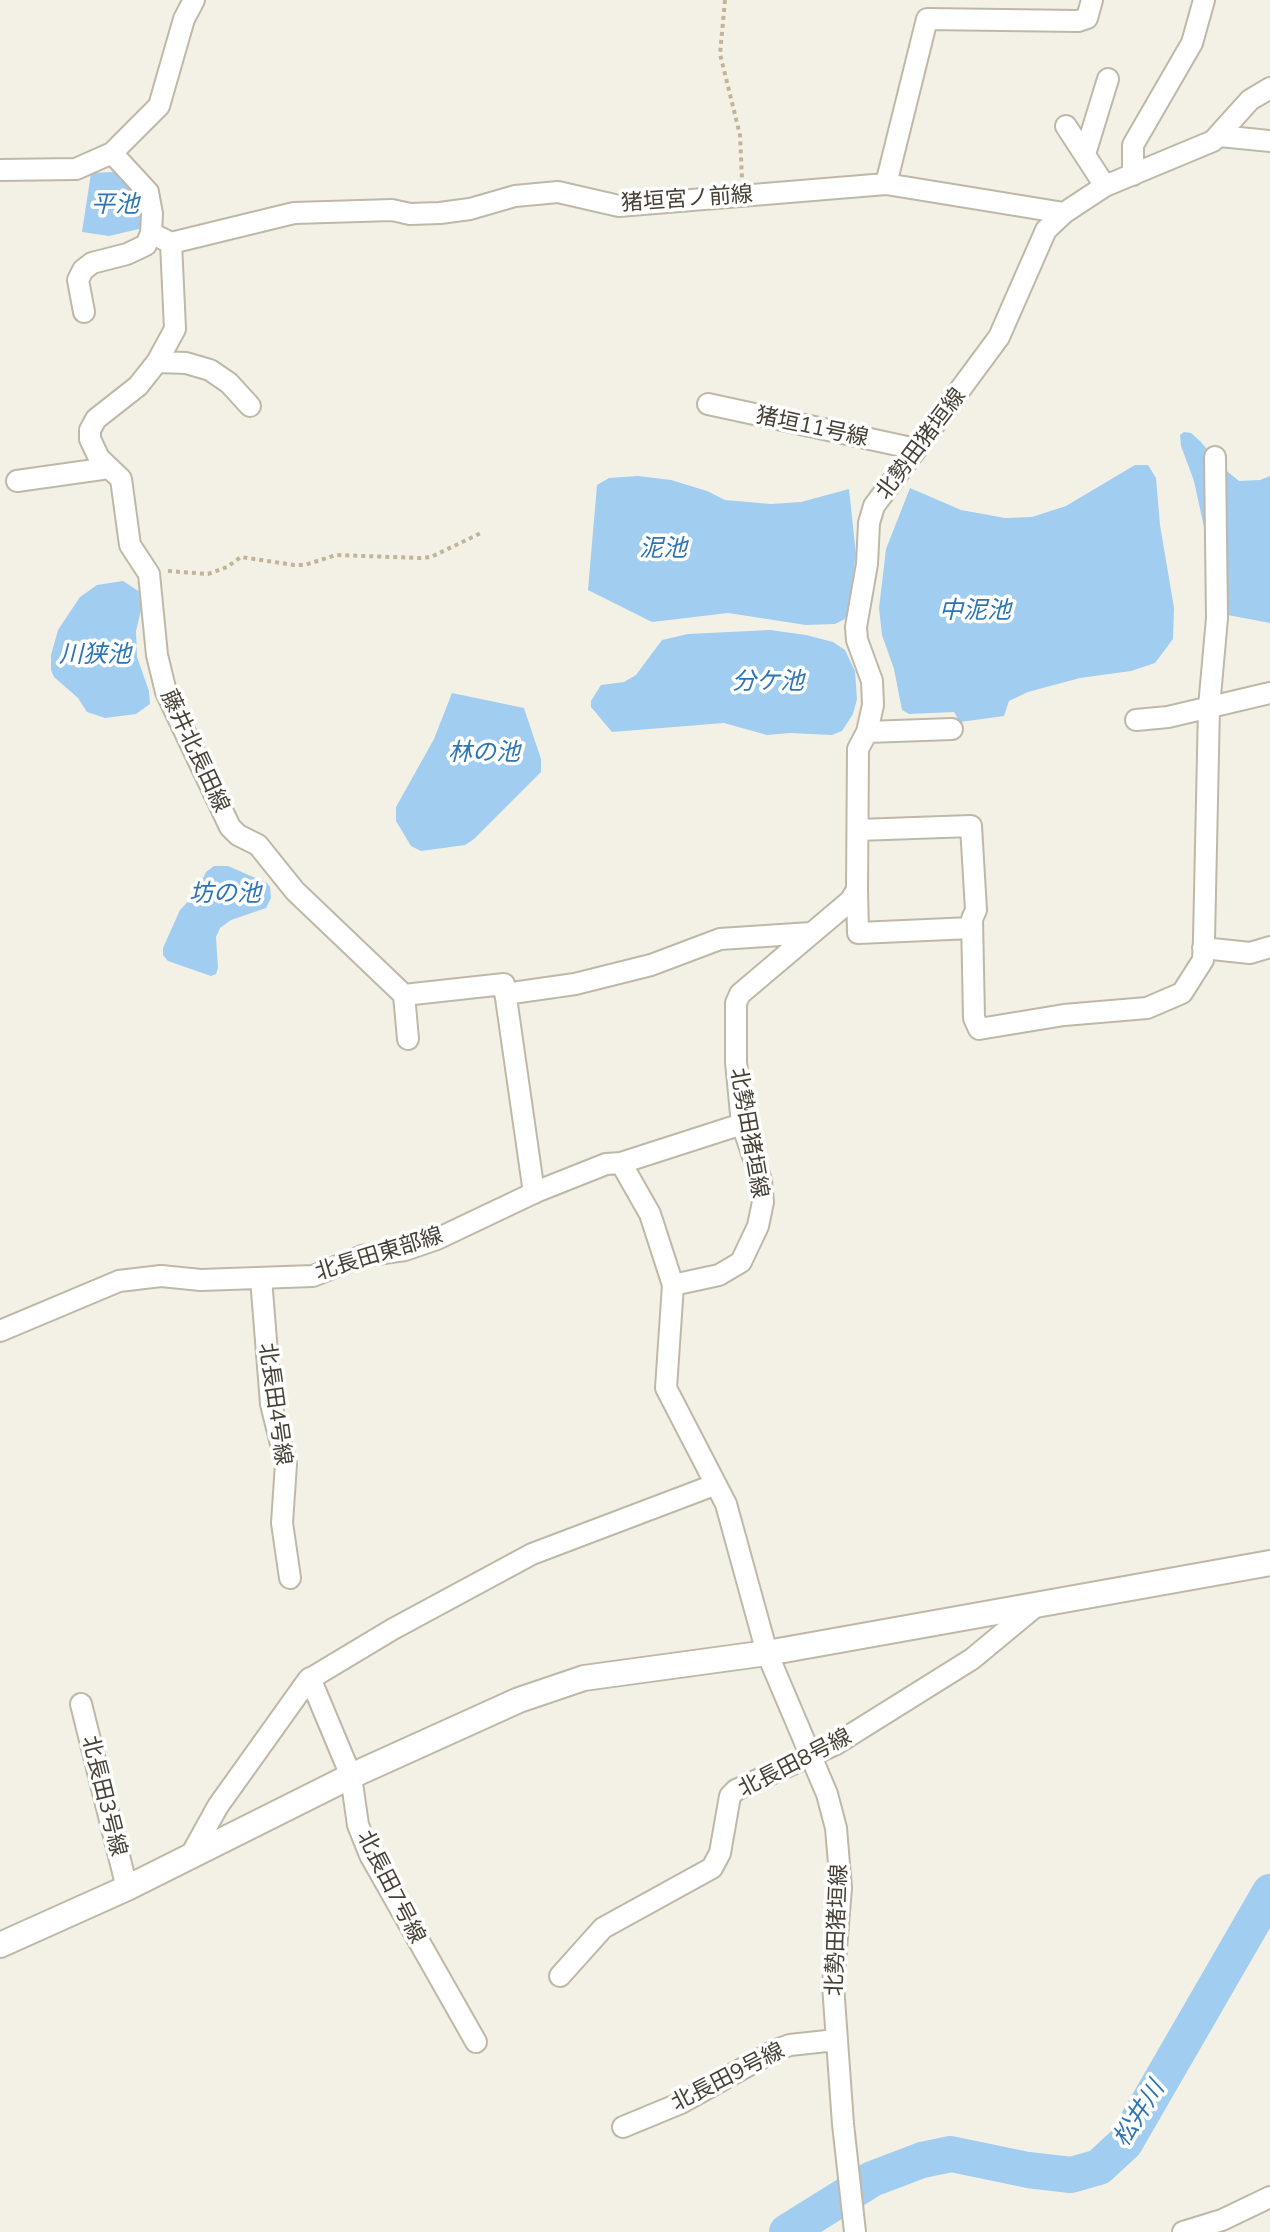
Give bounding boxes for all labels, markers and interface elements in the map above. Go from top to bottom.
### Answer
street label: 猪垣宮ノ前線 [620,181,754,217]
water label: 平池 [91,191,139,219]
street label: 北勢田猪垣線 [871,383,971,505]
street label: 猪垣11号線 [753,402,871,452]
water label: 泥池 [639,535,687,563]
water label: 中泥池 [939,597,1011,625]
water label: 川狭池 [59,641,131,669]
water label: 分ケ池 [732,668,804,696]
street label: 藤井北長田線 [155,686,235,816]
water label: 林の池 [448,739,520,767]
water label: 坊の池 [189,880,261,908]
street label: 北勢田猪垣線 [725,1066,773,1200]
street label: 北長田東部線 [312,1222,446,1286]
street label: 北長田4号線 [253,1341,297,1467]
street label: 北長田8号線 [734,1723,856,1803]
street label: 北長田3号線 [76,1733,132,1859]
street label: 北長田7号線 [351,1826,431,1948]
street label: 北勢田猪垣線 [822,1864,852,1996]
street label: 北長田9号線 [667,2037,789,2117]
water label: 松井川 [1107,2076,1171,2152]

